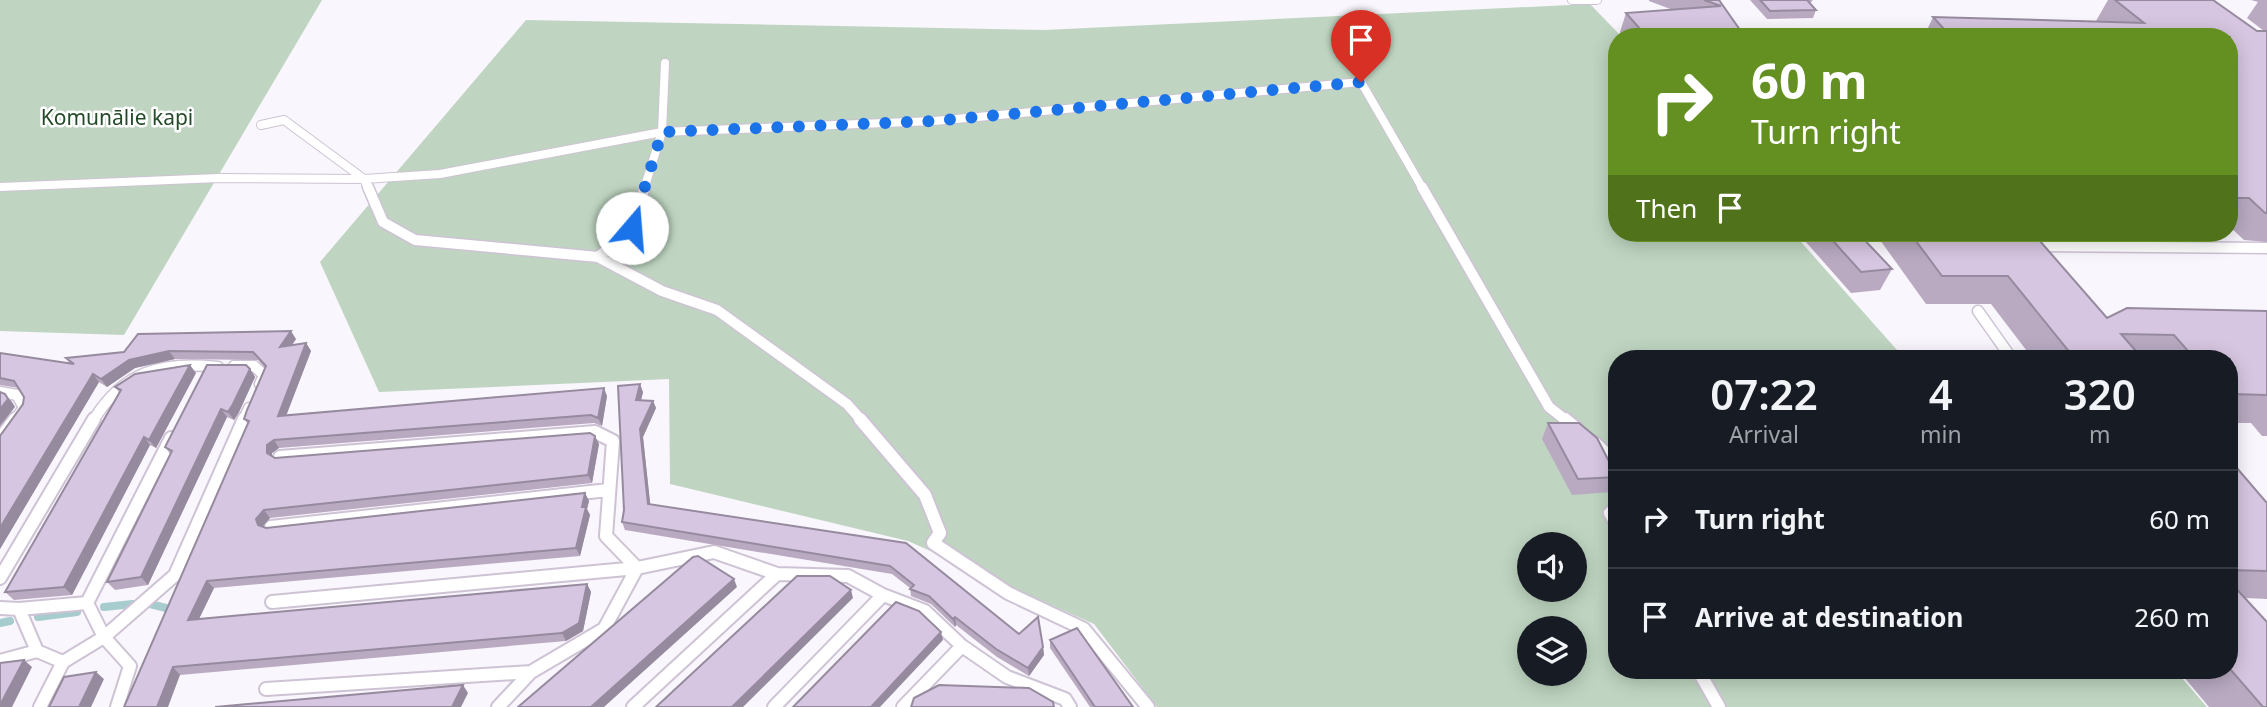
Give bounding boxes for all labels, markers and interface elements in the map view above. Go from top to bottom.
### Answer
pin [1331,10,1391,82]
icon: arrive [1342,21,1380,59]
text: 60 m [1751,47,1868,113]
icon: right [1636,56,1727,147]
park label: Komunālie kapi [41,103,193,131]
text: Turn right [1751,110,1901,153]
icon: arrive [1711,189,1749,227]
text: Then [1636,190,1697,226]
position arrow [595,191,669,265]
text: 07:22 [1710,365,1818,422]
text: 4 [1929,365,1953,422]
text: 320 [2064,365,2136,422]
text: Arrival [1729,418,1799,450]
text: min [1920,418,1962,450]
text: m [2089,418,2111,450]
icon: right [1636,500,1674,538]
text: Turn right [1695,501,1825,537]
text: 60 m [2149,501,2210,537]
map controls [1517,532,1587,686]
button: sound [1517,532,1587,602]
icon: arrive [1636,598,1674,636]
text: Arrive at destination [1695,599,1964,635]
text: 260 m [2134,599,2210,635]
button: layers [1517,616,1587,686]

